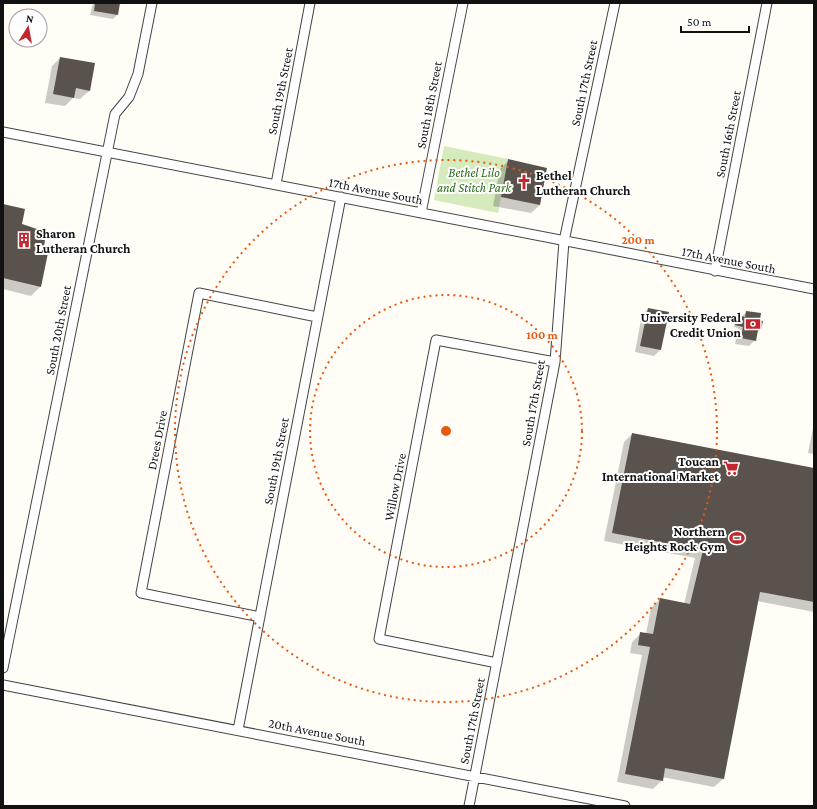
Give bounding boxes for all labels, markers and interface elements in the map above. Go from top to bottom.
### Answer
north arrow [8,8,48,48]
scale bar [681,8,749,34]
text: N [25,12,35,25]
text: 50 m [687,15,712,29]
street label: South 17th Street [568,38,601,127]
street label: South 19th Street [264,46,296,136]
street label: South 18th Street [413,59,445,150]
street label: South 16th Street [712,89,744,179]
park label: Bethel Lilo and Stitch Park [437,165,512,195]
place label: Bethel Lutheran Church [536,168,631,198]
church icon: Bethel Lutheran Church [515,173,533,191]
street label: 17th Avenue South [328,175,424,207]
place label: Sharon Lutheran Church [36,226,131,256]
building icon: Sharon Lutheran Church [15,231,33,249]
text: 200 m [621,233,655,247]
street label: 17th Avenue South [681,244,777,276]
street label: South 20th Street [42,283,74,376]
place label: University Federal Credit Union [641,310,742,340]
bank icon: University Federal Credit Union [744,315,762,333]
text: 100 m [526,328,559,342]
street label: South 17th Street [518,358,548,447]
street label: Drees Drive [144,409,170,471]
street label: South 19th Street [260,416,292,506]
centre of rings [439,424,453,438]
street label: Willow Drive [381,452,409,522]
place label: Toucan International Market [602,454,720,484]
supermarket icon: Toucan International Market [722,459,740,477]
place label: Northern Heights Rock Gym [624,524,726,554]
sports icon: Northern Heights Rock Gym [728,529,746,547]
street label: South 17th Street [456,676,488,765]
street label: 20th Avenue South [267,715,367,749]

